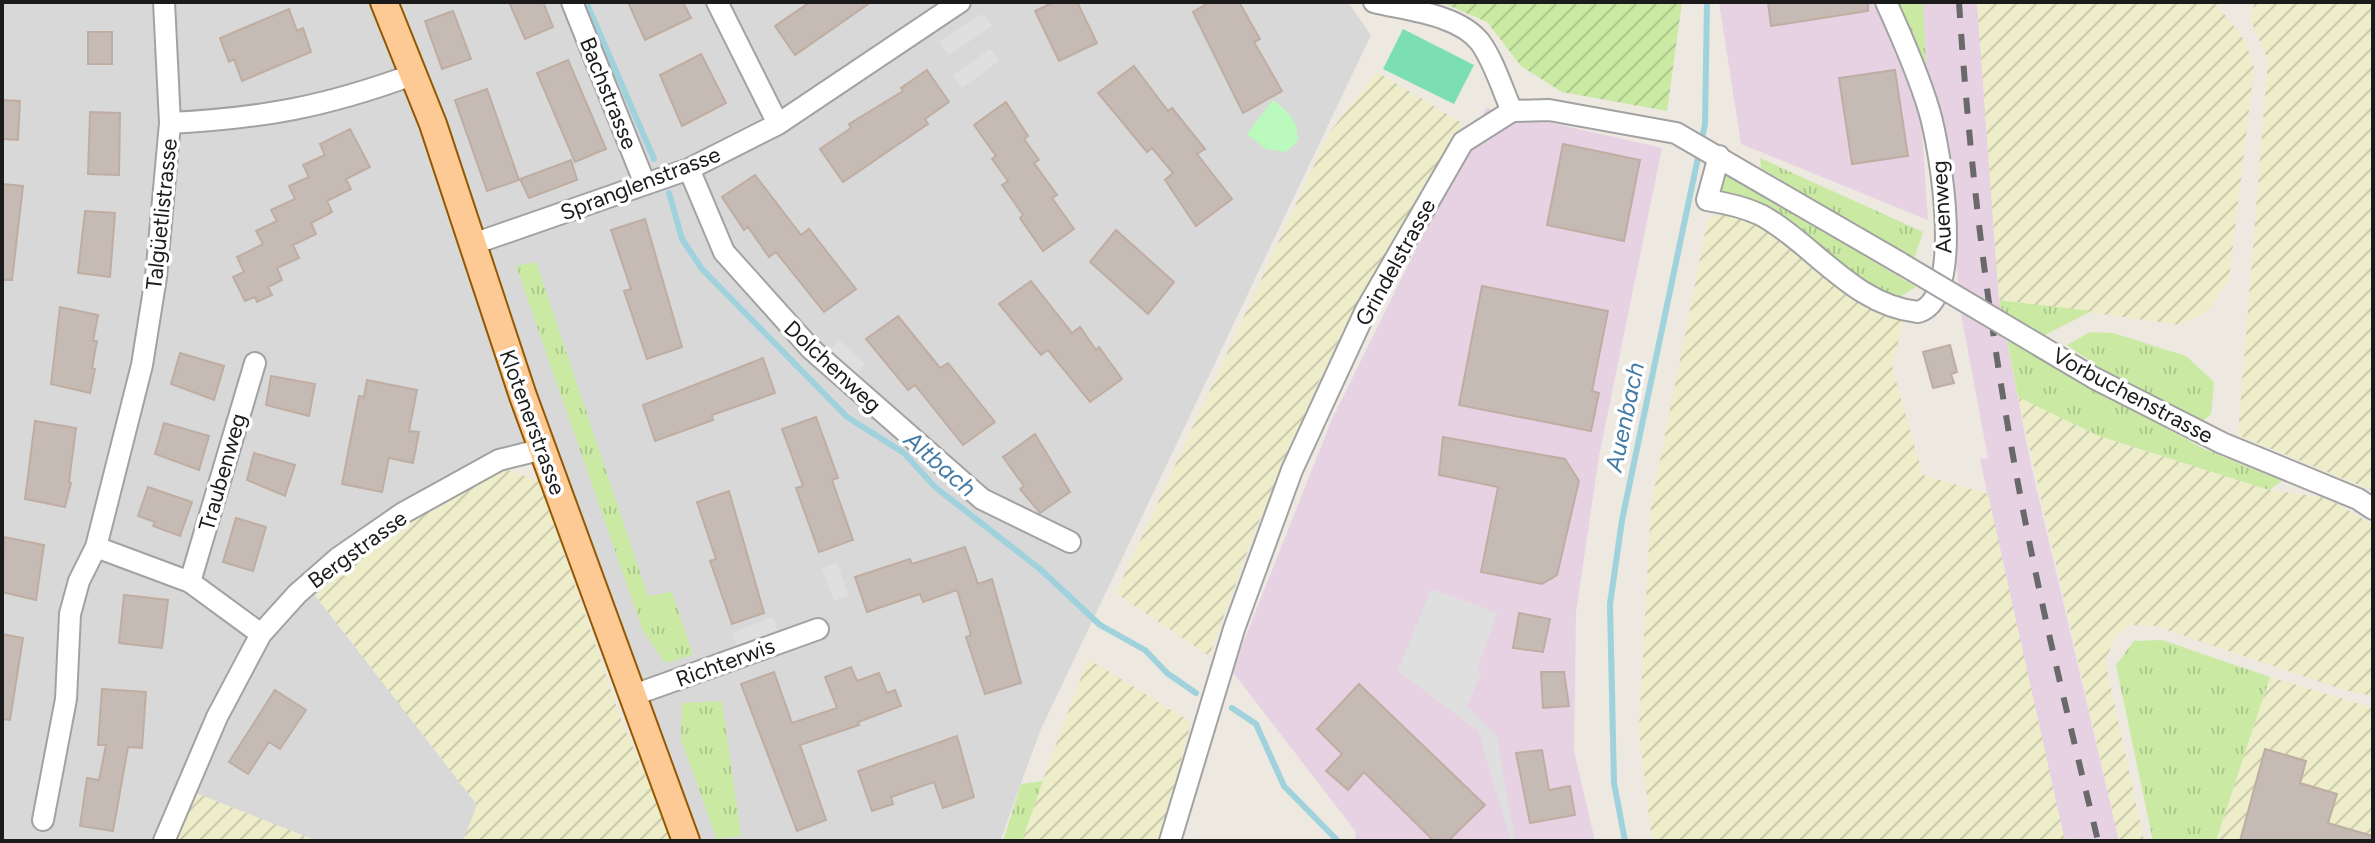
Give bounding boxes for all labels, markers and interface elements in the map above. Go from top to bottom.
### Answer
street label: Bachstrasse [574,33,643,153]
street label: Talgüetlistrasse [140,137,183,291]
street label: Spranglenstrasse [556,141,724,226]
street label: Auenweg [1926,160,1957,254]
street label: Grindelstrasse [1349,194,1441,330]
street label: Dolchenweg [778,315,887,418]
street label: Vorbuchenstrasse [2048,342,2218,449]
street label: Klotenerstrasse [494,346,571,499]
water label: Auenbach [1599,360,1650,475]
street label: Traubenweg [193,410,252,534]
water label: Altbach [898,424,982,503]
street label: Bergstrasse [303,505,412,594]
street label: Richterwis [672,632,778,693]

